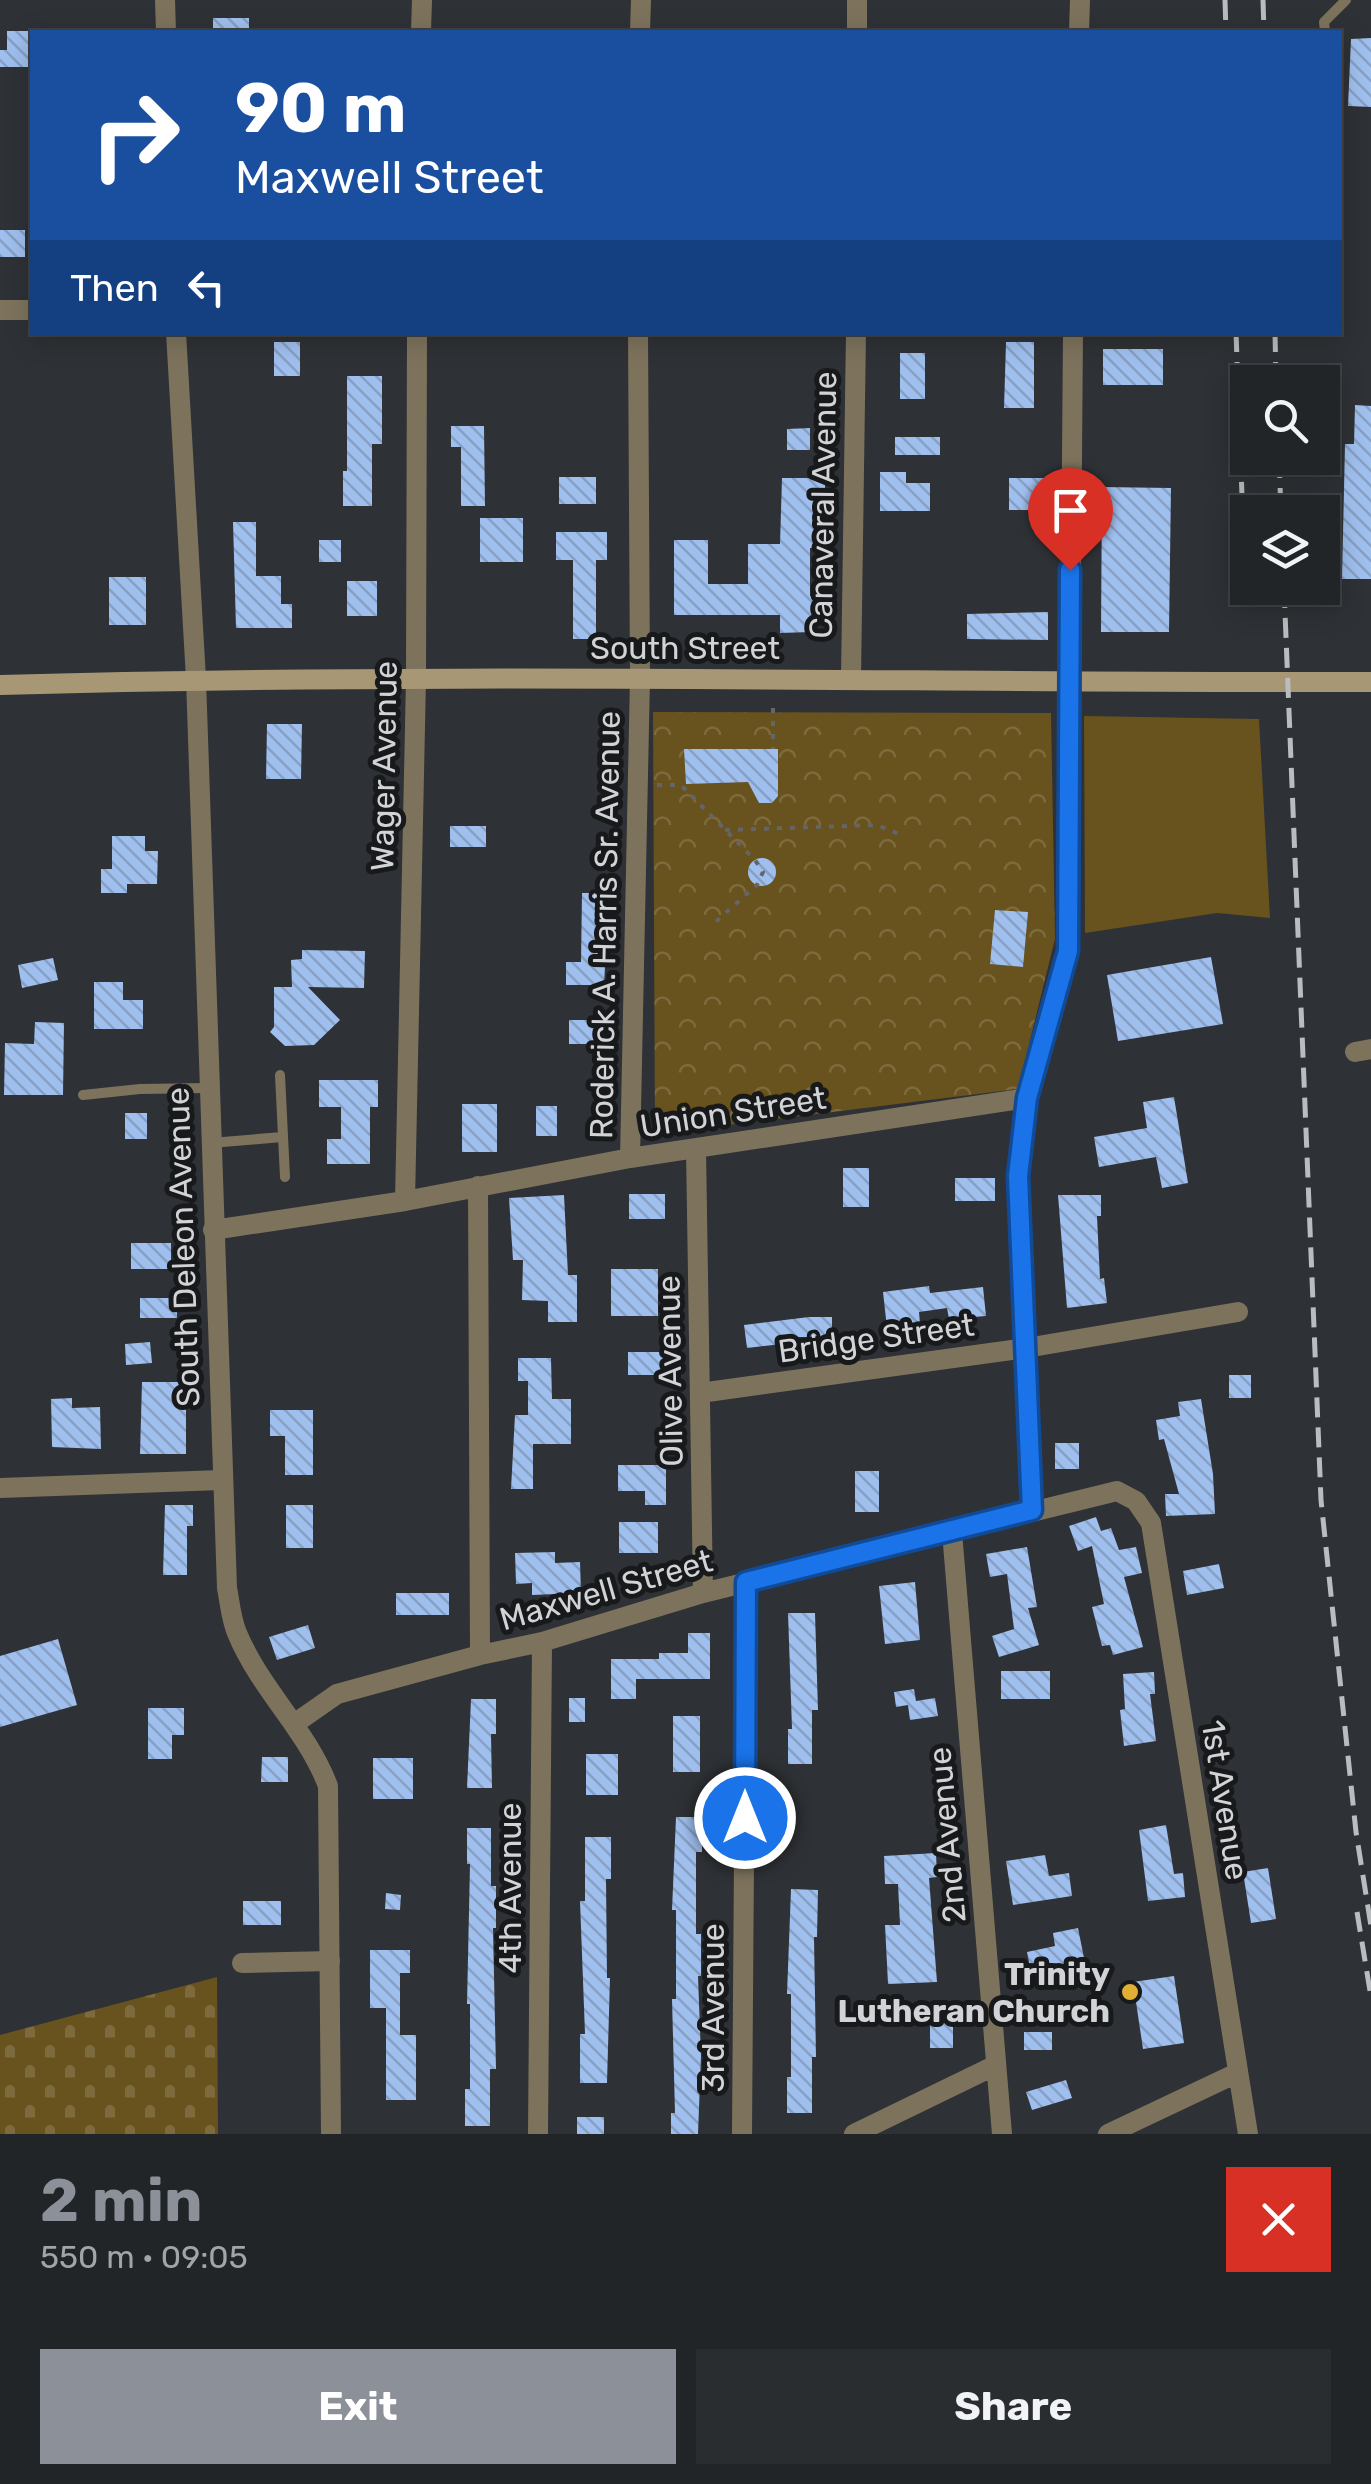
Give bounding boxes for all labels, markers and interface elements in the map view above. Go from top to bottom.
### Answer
text: 90 m [235,67,407,150]
icon: right [70,70,200,200]
text: Maxwell Street [235,151,544,204]
icon: left [179,260,234,315]
text: Then [70,265,159,311]
map controls [1230,365,1340,605]
button: search [1230,365,1340,475]
street label: Canaveral Avenue [802,371,844,639]
pin [1028,468,1113,571]
icon: arrive [1043,483,1098,538]
button: layers [1230,495,1340,605]
street label: South Street [590,629,780,667]
street label: Wager Avenue [363,661,405,871]
street label: Roderick A. Harris Sr. Avenue [582,710,628,1140]
street label: Union Street [637,1079,829,1145]
street label: South Deleon Avenue [158,1086,208,1408]
street label: Olive Avenue [649,1275,691,1467]
street label: Bridge Street [775,1305,977,1371]
street label: Maxwell Street [495,1542,717,1638]
street label: 1st Avenue [1194,1717,1256,1883]
street label: 2nd Avenue [920,1746,974,1924]
position arrow [693,1766,797,1870]
street label: 4th Avenue [491,1803,529,1973]
street label: 3rd Avenue [694,1923,732,2093]
place label: Trinity Lutheran Church [838,1955,1110,2030]
marker: Trinity Lutheran Church [1119,1981,1141,2003]
text: 2 min [40,2165,202,2236]
button: close [1226,2167,1331,2272]
text: 550 m · 09:05 [40,2238,248,2276]
button: Exit [40,2349,676,2464]
button: Share [696,2349,1331,2464]

